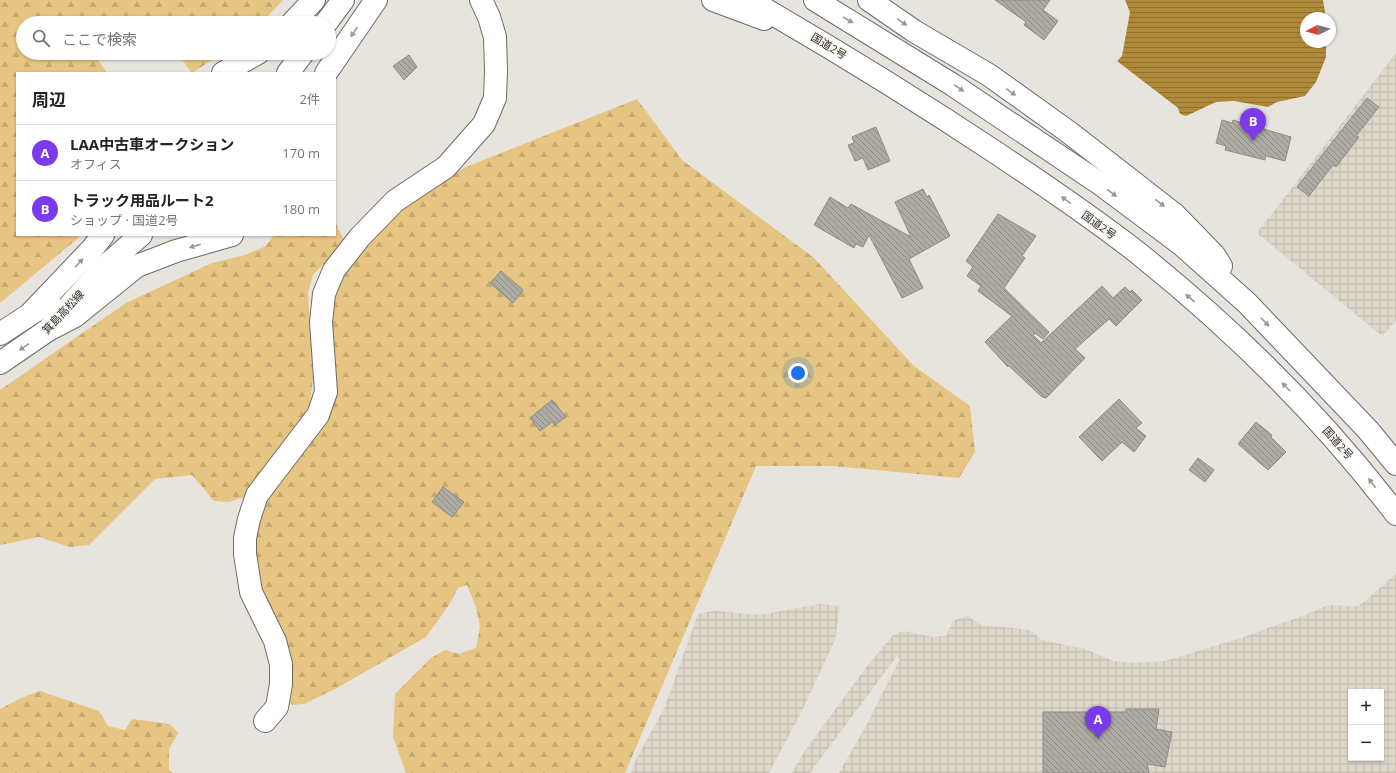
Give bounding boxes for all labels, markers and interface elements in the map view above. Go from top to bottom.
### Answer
north arrow [1300,12,1336,48]
search box [16,16,336,60]
one-way arrow [842,17,854,24]
one-way arrow [896,18,907,26]
icon: search [30,27,52,49]
one-way arrow [350,27,358,37]
text: ここで検索 [62,29,137,49]
street label: 国道2号 [809,29,850,62]
one-way arrow [953,85,964,92]
text: 周辺 [32,88,66,111]
one-way arrow [1006,88,1017,96]
text: 2件 [300,90,320,108]
pin: B [1240,108,1266,141]
text: LAA中古車オークション [70,134,234,154]
text: A [41,144,49,162]
text: 170 m [282,144,320,162]
text: オフィス [70,155,122,173]
one-way arrow [1107,189,1118,197]
text: トラック用品ルート2 [70,190,214,210]
one-way arrow [1061,196,1072,205]
one-way arrow [1155,199,1166,207]
text: B [41,200,49,218]
text: 180 m [282,200,320,218]
street label: 国道2号 [1079,207,1120,242]
text: ショップ · 国道2号 [70,211,179,229]
one-way arrow [188,243,200,249]
one-way arrow [74,258,84,268]
street label: 箕島高松線 [38,286,87,337]
one-way arrow [1185,294,1196,303]
one-way arrow [1260,317,1270,327]
one-way arrow [19,343,29,351]
your location [788,363,808,383]
one-way arrow [1281,382,1291,392]
street label: 国道2号 [1320,423,1357,462]
one-way arrow [1368,478,1377,489]
map controls [1348,689,1384,761]
button: + [1348,689,1384,725]
pin: A [1085,706,1111,739]
button: − [1348,725,1384,761]

